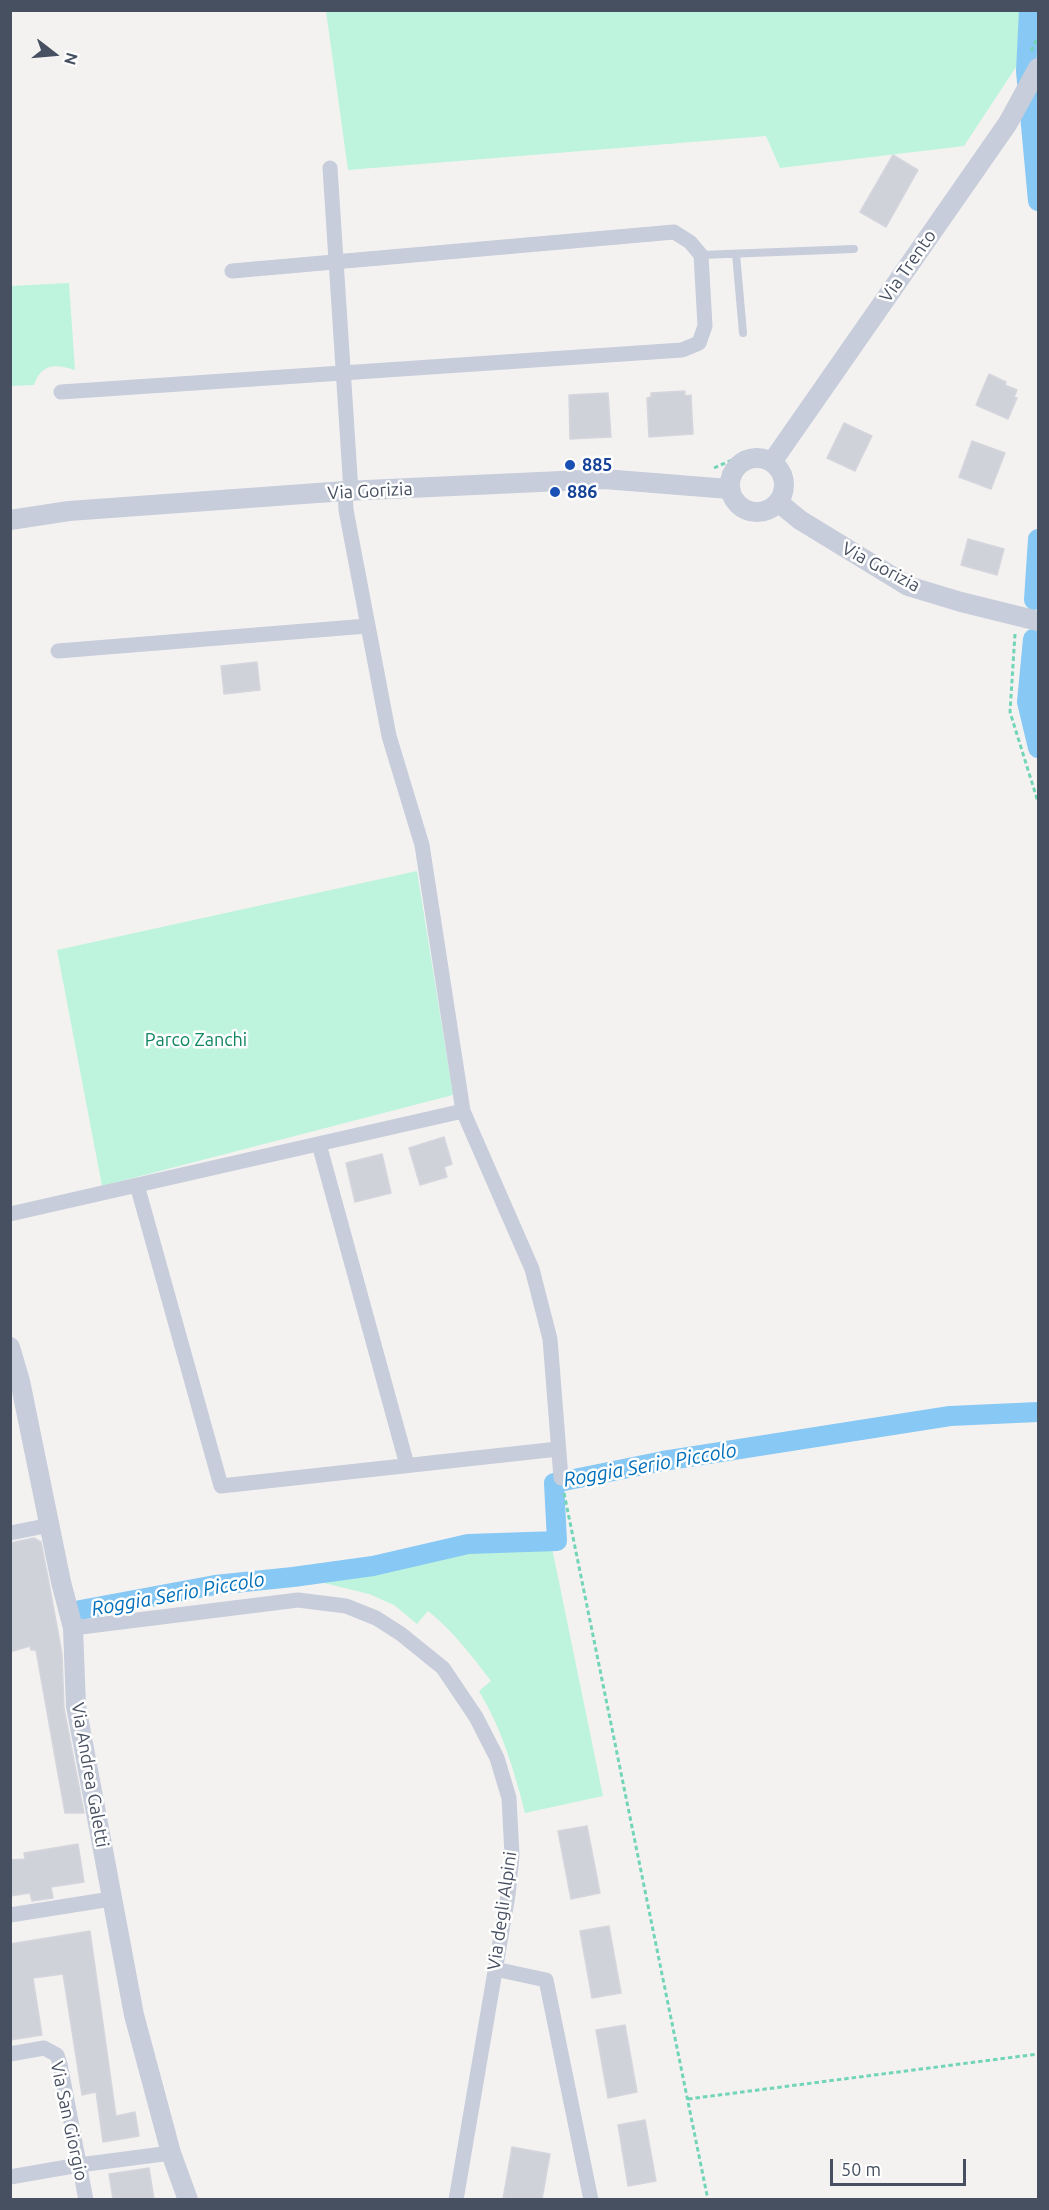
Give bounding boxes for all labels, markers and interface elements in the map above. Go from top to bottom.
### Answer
north arrow [24,24,84,84]
text: N [61,51,82,67]
street label: Via Trento [875,226,941,306]
place label: 885 [582,454,612,476]
marker: 885 [563,458,577,472]
street label: Via Gorizia [327,478,413,504]
place label: 886 [567,481,597,503]
marker: 886 [548,485,562,499]
street label: Via Gorizia [838,537,924,597]
park label: Parco Zanchi [145,1029,247,1051]
water label: Roggia Serio Piccolo [562,1438,738,1492]
water label: Roggia Serio Piccolo [90,1567,266,1621]
street label: Via Andrea Galetti [67,1701,113,1849]
street label: Via degli Alpini [483,1850,521,1972]
street label: Via San Giorgio [46,2059,92,2183]
scale bar [833,2147,970,2185]
text: 50 m [841,2159,881,2179]

